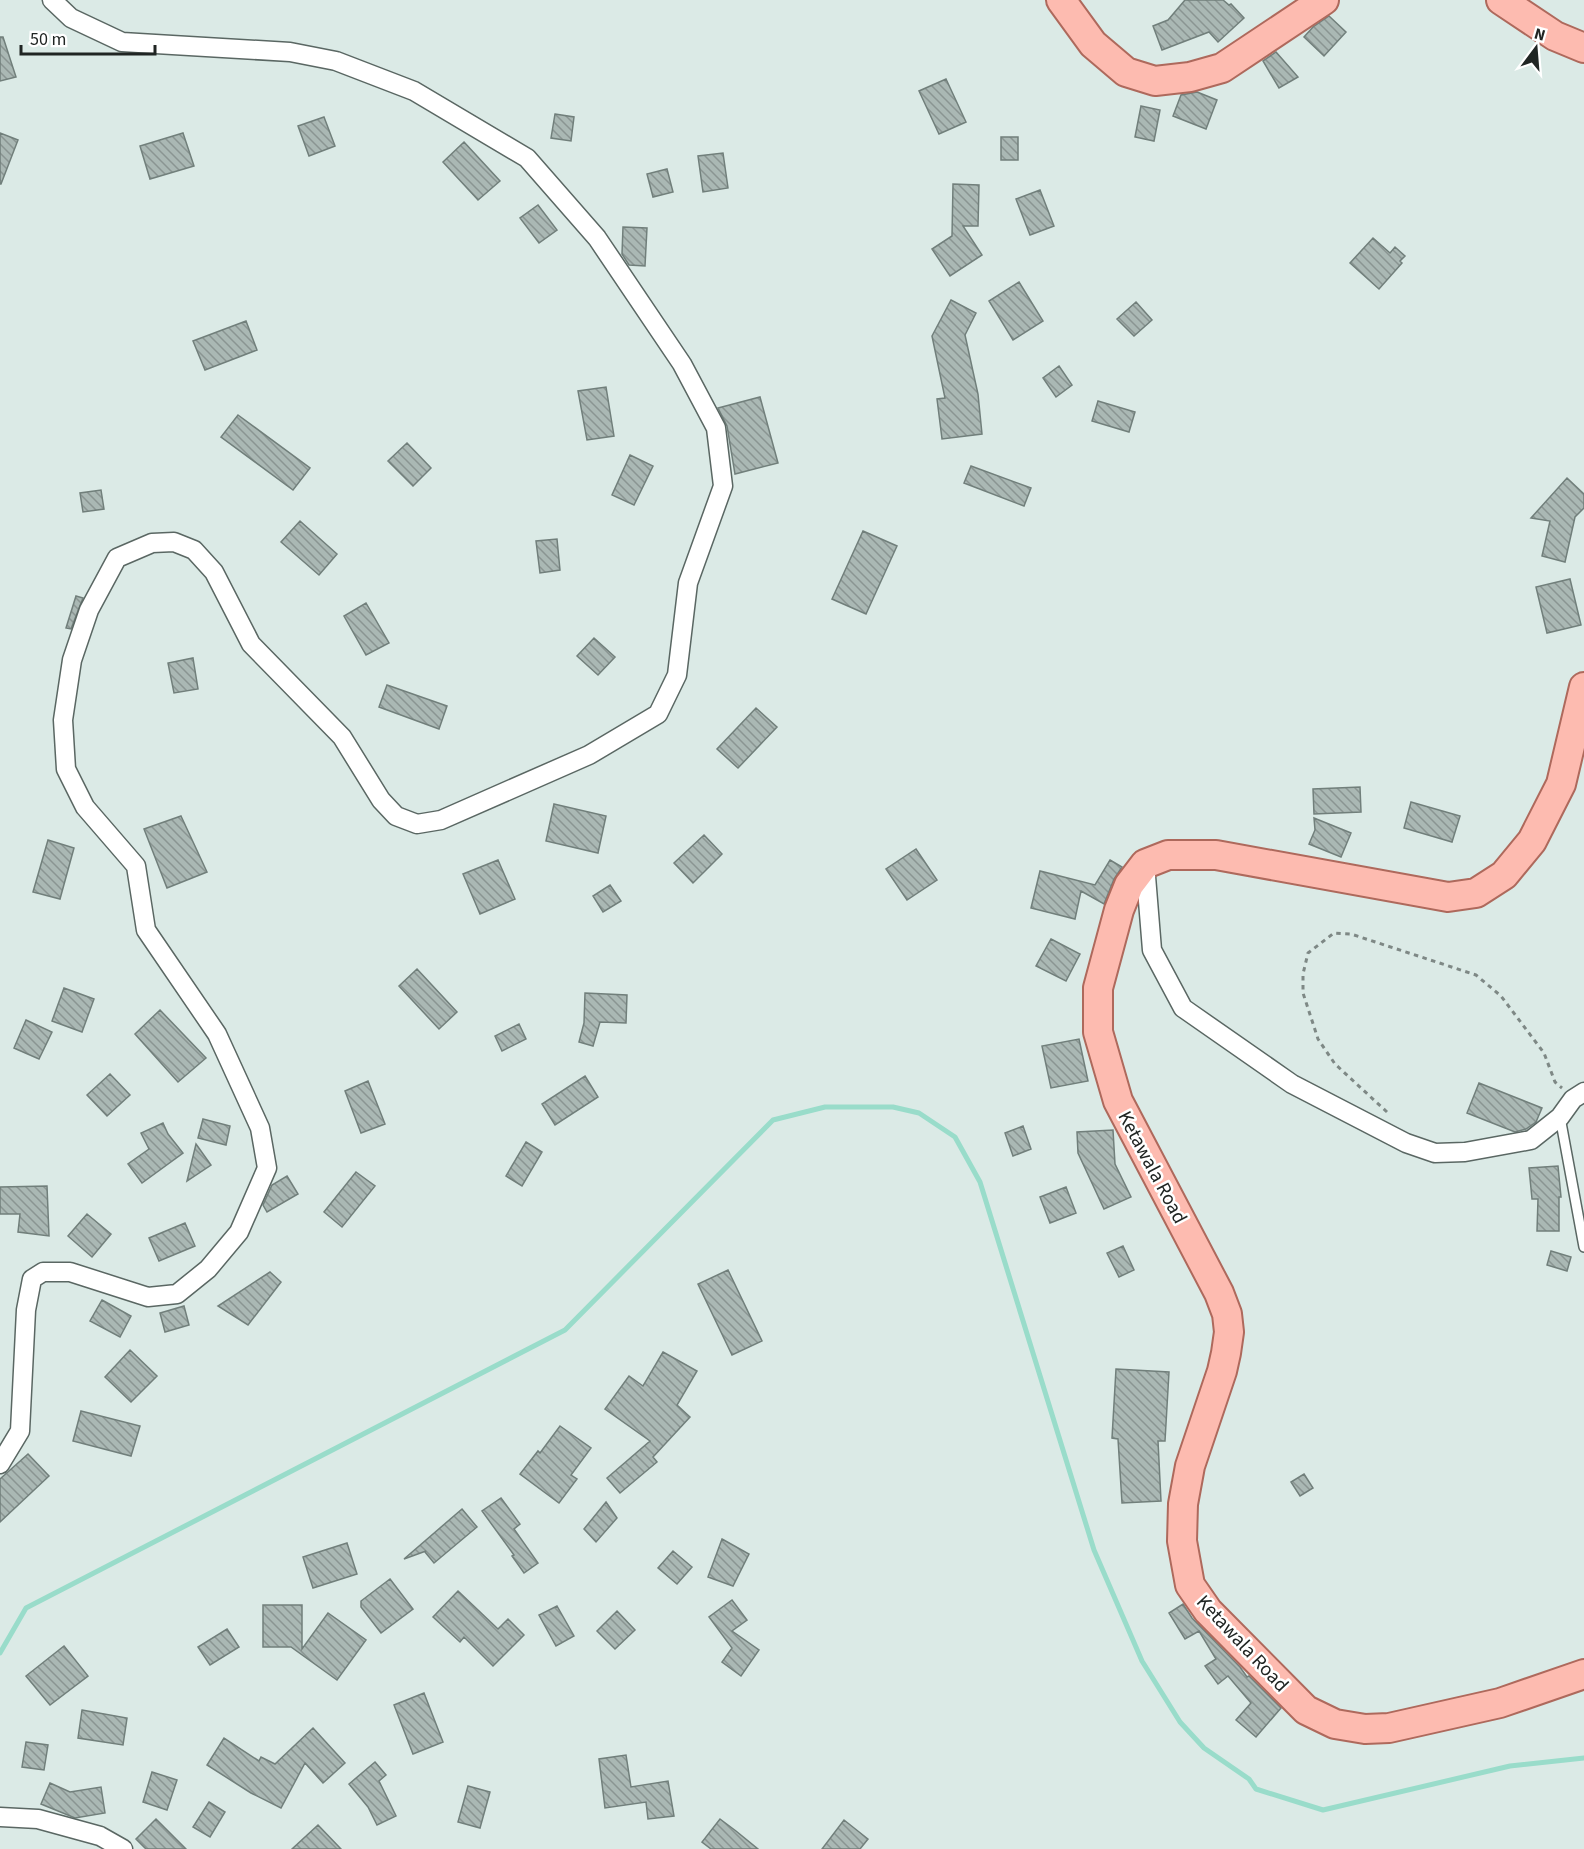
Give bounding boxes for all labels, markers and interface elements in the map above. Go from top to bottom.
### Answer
scale bar [21,18,154,56]
north arrow [1506,18,1566,78]
text: N [1532,23,1548,47]
text: 50 m [30,27,66,52]
street label: Ketawala Road [1111,1106,1194,1229]
street label: Ketawala Road [1190,1589,1295,1699]

